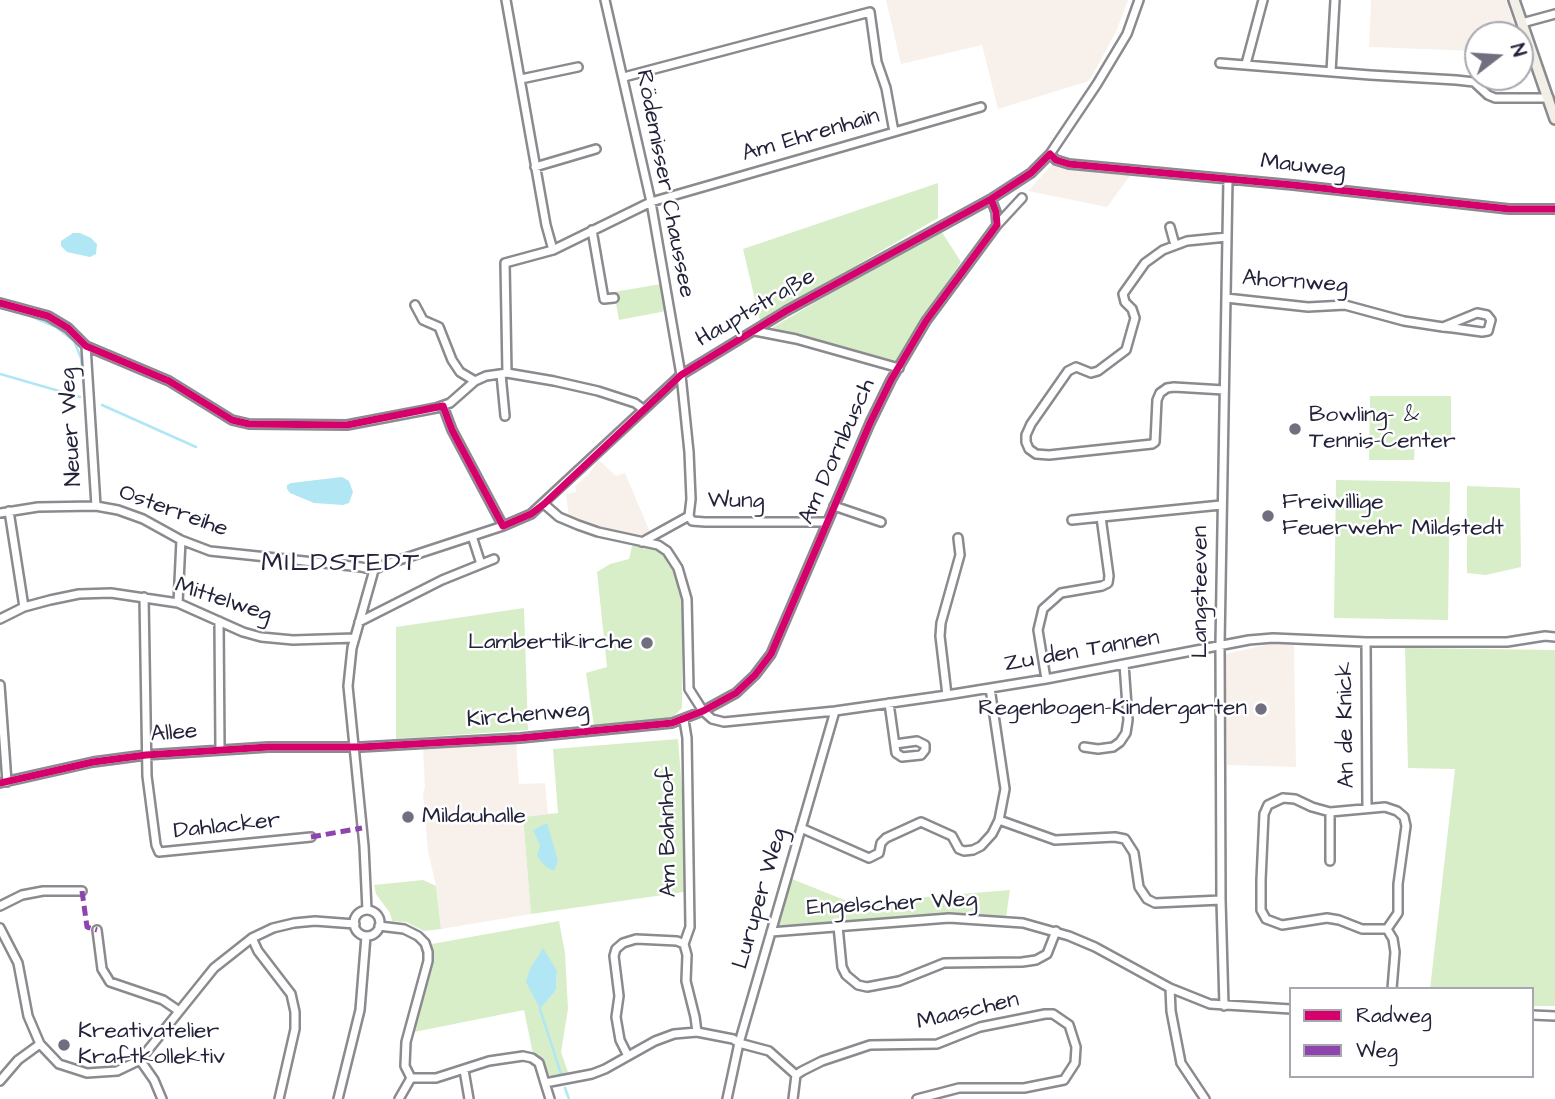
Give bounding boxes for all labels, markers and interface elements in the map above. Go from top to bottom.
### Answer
north arrow [1464,21,1534,91]
text: N [1503,41,1532,60]
street label: Rödemisser Chaussee [628,68,700,300]
street label: Am Ehrenhain [739,103,883,169]
street label: Mauweg [1259,149,1347,185]
street label: Hauptstraße [691,264,821,354]
street label: Ahornweg [1241,266,1349,300]
street label: Neuer Weg [55,367,89,487]
street label: Am Dornbusch [794,375,882,529]
place label: Bowling- & Tennis-Center [1309,402,1456,456]
marker: Bowling- & Tennis-Center [1287,421,1303,437]
street label: Osterreihe [115,480,231,544]
street label: Wung [707,488,765,516]
place label: Freiwillige Feuerwehr Mildstedt [1282,489,1504,543]
marker: Freiwillige Feuerwehr Mildstedt [1260,508,1276,524]
street label: Langsteeven [1187,526,1215,658]
district label: MILDSTEDT [262,549,420,581]
street label: Mittelweg [171,572,275,630]
street label: Zu den Tannen [1002,625,1162,679]
place label: Lambertikirche [468,629,633,657]
marker: Lambertikirche [639,635,655,651]
street label: An de Knick [1332,662,1362,788]
place label: Regenbogen-Kindergarten [978,695,1247,723]
street label: Kirchenweg [466,697,590,735]
marker: Regenbogen-Kindergarten [1253,701,1269,717]
street label: Allee [150,719,198,749]
street label: Am Bahnhof [654,766,684,898]
place label: Mildauhalle [422,803,526,831]
street label: Dahlacker [172,808,282,846]
marker: Mildauhalle [400,809,416,825]
street label: Luruper Weg [728,825,794,973]
street label: Engelscher Weg [806,887,978,923]
street label: Maaschen [914,987,1022,1037]
legend [1289,987,1534,1078]
text: Radweg [1356,1001,1432,1030]
place label: Kreativatelier Kraftkollektiv [78,1018,225,1072]
text: Weg [1356,1036,1398,1065]
marker: Kreativatelier Kraftkollektiv [56,1037,72,1053]

